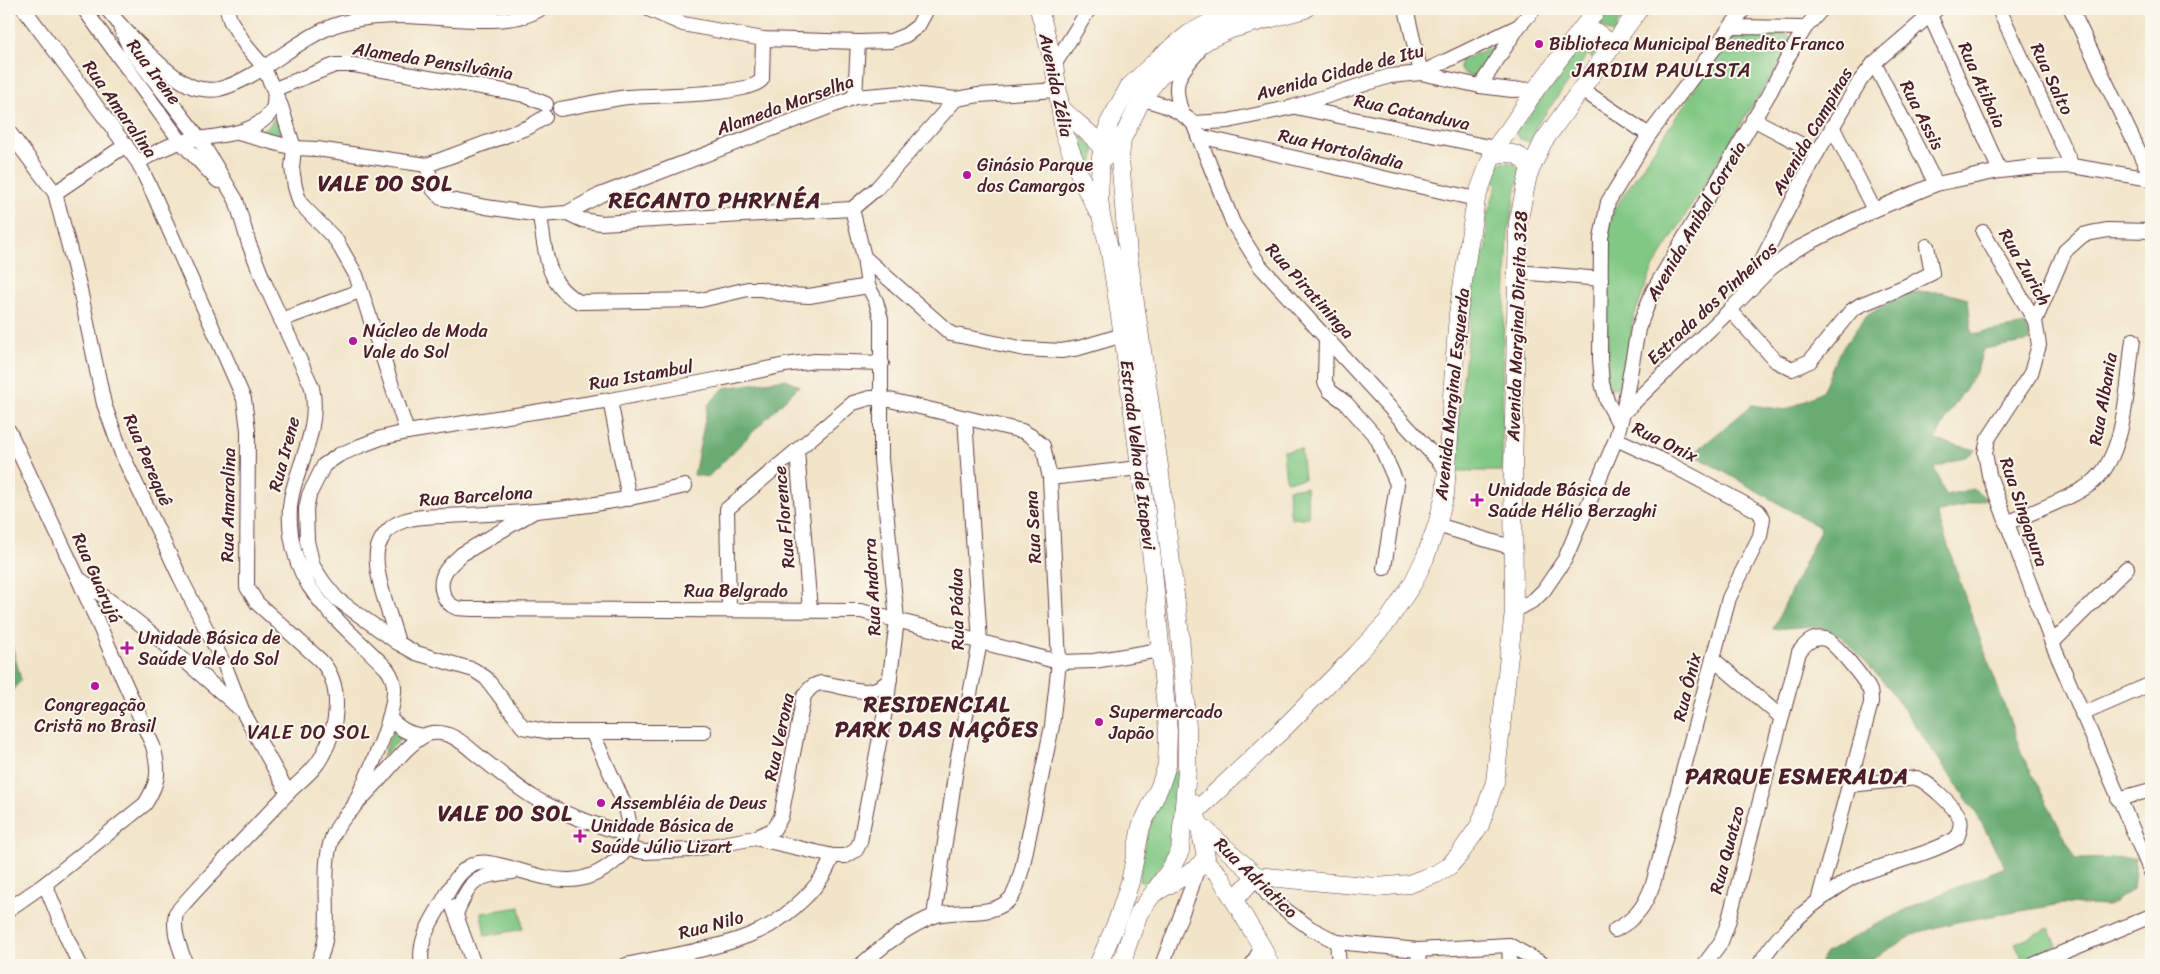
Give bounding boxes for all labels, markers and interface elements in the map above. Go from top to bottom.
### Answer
place label: Biblioteca Municipal Benedito Franco [1549,28,1844,60]
street label: Avenida Zélia [1029,29,1083,141]
street label: Rua Irene [118,32,190,112]
street label: Alameda Pensilvânia [350,32,515,89]
street label: Avenida Cidade de Itu [1251,34,1428,110]
street label: Rua Atibaia [1949,37,2015,133]
street label: Rua Salto [2021,37,2083,121]
marker: Biblioteca Municipal Benedito Franco [1533,38,1545,50]
street label: Rua Amaralina [74,53,166,165]
district label: JARDIM PAULISTA [1571,53,1752,88]
street label: Avenida Campinas [1762,60,1862,202]
street label: Alameda Marselha [711,65,858,145]
street label: Rua Assis [1891,74,1954,156]
street label: Rua Catanduva [1351,84,1473,140]
street label: Rua Hortolândia [1275,119,1407,179]
street label: Avenida Anibal Correia [1637,135,1755,308]
place label: Ginásio Parque dos Camargos [977,149,1094,202]
district label: VALE DO SOL [318,164,452,203]
marker: Ginásio Parque dos Camargos [961,169,973,181]
district label: RECANTO PHRYNÉA [608,181,821,220]
street label: Avenida Marginal Direita 328 [1497,210,1537,443]
street label: Rua Zurich [1990,222,2060,312]
street label: Estrada dos Pinheiros [1639,233,1786,373]
street label: Rua Piratininga [1257,235,1363,347]
street label: Avenida Marginal Esquerda [1425,286,1479,503]
place label: Núcleo de Moda Vale do Sol [363,315,488,368]
marker: Núcleo de Moda Vale do Sol [347,335,359,347]
street label: Rua Albania [2079,349,2127,448]
street label: Rua Istambul [586,350,696,400]
street label: Estrada Velha de Itapevi [1110,358,1166,553]
street label: Rua Perequê [114,409,182,511]
street label: Rua Onix [1627,412,1704,472]
street label: Rua Irene [259,413,309,495]
street label: Rua Amaralina [211,448,245,562]
street label: Rua Singapura [1990,453,2058,571]
street label: Rua Florence [764,464,804,570]
place label: Unidade Básica de Saúde Hélio Berzaghi [1488,474,1658,527]
street label: Rua Barcelona [418,476,534,516]
street label: Rua Sena [1015,490,1051,564]
marker: Unidade Básica de Saúde Hélio Berzaghi [1470,493,1484,507]
street label: Rua Guarujá [63,528,131,628]
street label: Rua Andorra [853,537,891,637]
street label: Rua Pádua [940,568,974,650]
street label: Rua Belgrado [684,575,788,607]
place label: Unidade Básica de Saúde Vale do Sol [138,622,281,675]
marker: Unidade Básica de Saúde Vale do Sol [120,641,134,655]
street label: Rua Ônix [1663,648,1711,725]
marker: Congregação Cristã no Brasil [89,680,101,692]
district label: RESIDENCIAL PARK DAS NAÇÕES [835,685,1039,749]
place label: Congregação Cristã no Brasil [34,689,157,742]
street label: Rua Verona [754,689,804,784]
place label: Supermercado Japão [1108,696,1223,749]
district label: VALE DO SOL [247,715,371,750]
marker: Supermercado Japão [1093,716,1105,728]
district label: PARQUE ESMERALDA [1685,757,1909,796]
place label: Assembléia de Deus [610,787,767,819]
district label: VALE DO SOL [438,794,572,833]
marker: Assembléia de Deus [595,797,607,809]
street label: Rua Quatzo [1700,802,1754,898]
place label: Unidade Básica de Saúde Júlio Lizart [591,810,734,863]
marker: Unidade Básica de Saúde Júlio Lizart [573,829,587,843]
street label: Rua Adriatico [1206,829,1306,927]
street label: Rua Nilo [675,901,747,949]

